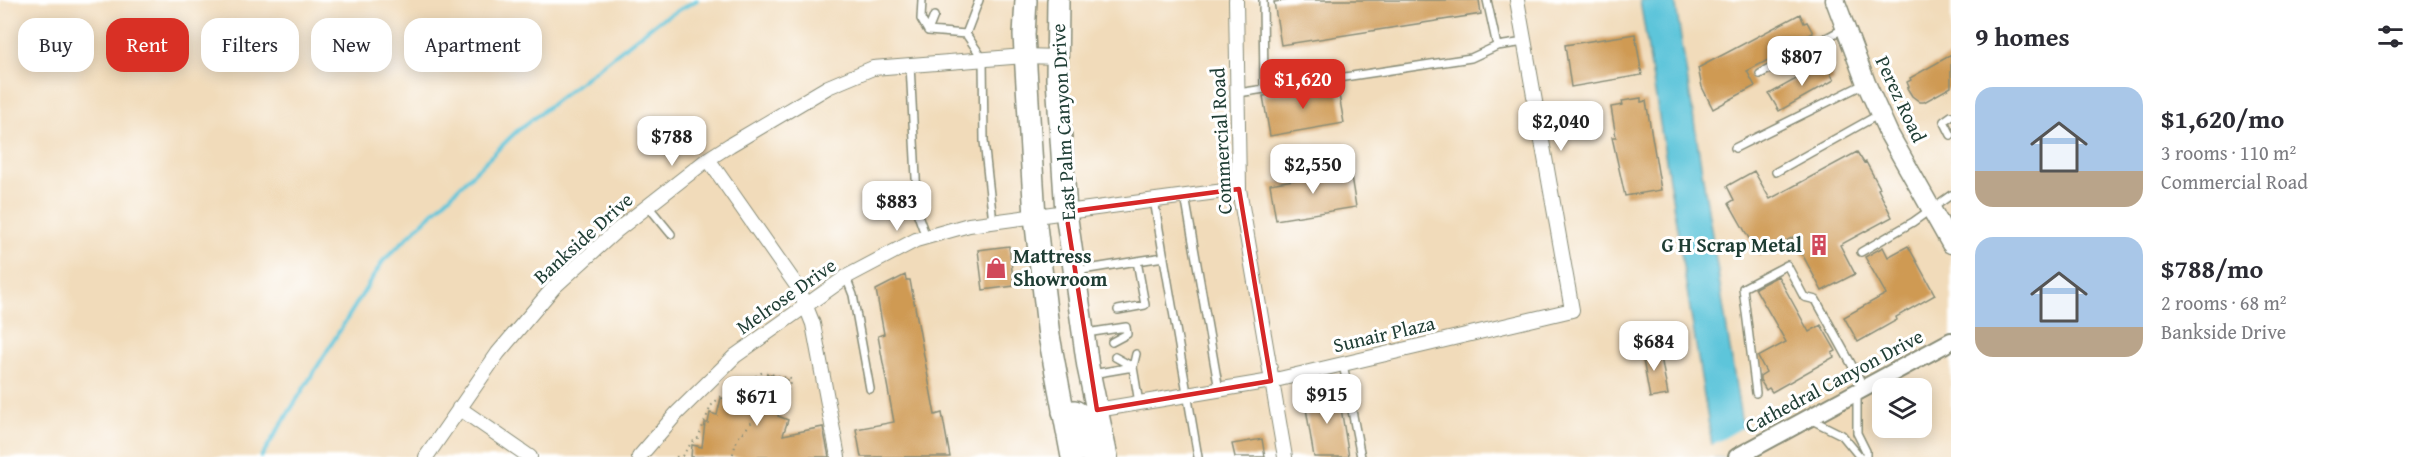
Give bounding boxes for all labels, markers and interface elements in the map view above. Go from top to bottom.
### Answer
text: 9 homes [1975,17,2070,56]
chip: Buy [18,18,94,72]
chip: Rent [106,18,189,72]
chip: Filters [201,18,299,72]
chip: New [311,18,392,72]
chip: Apartment [404,18,542,72]
icon: filters [2374,20,2407,53]
street label: East Palm Canyon Drive [1043,23,1082,221]
pin: $807 [1766,36,1838,87]
text: $807 [1781,41,1823,70]
street label: Perez Road [1869,51,1934,147]
pin: $1,620 [1254,59,1352,110]
text: $1,620 [1274,64,1332,93]
street label: Commercial Road [1202,67,1239,215]
text: $1,620/mo [2161,99,2284,138]
pin: $2,040 [1512,101,1610,152]
text: $2,040 [1532,106,1590,135]
icon: home [2023,111,2095,183]
pin: $788 [636,116,708,167]
text: $788 [651,121,693,150]
text: 3 rooms · 110 m² [2161,138,2296,167]
pin: $2,550 [1264,144,1362,195]
text: $2,550 [1284,149,1342,178]
text: Commercial Road [2161,167,2308,196]
pin: $883 [861,181,933,232]
street label: Bankside Drive [526,185,639,290]
text: $883 [876,186,918,215]
place label: G H Scrap Metal [1661,230,1802,259]
building icon: G H Scrap Metal [1807,233,1831,257]
place label: Mattress Showroom [1013,241,1107,293]
text: $788/mo [2161,249,2263,288]
street label: Melrose Drive [730,250,842,341]
shop icon: Mattress Showroom [984,256,1008,280]
icon: home [2023,261,2095,333]
text: 2 rooms · 68 m² [2161,288,2287,317]
street label: Sunair Plaza [1330,308,1438,359]
text: Bankside Drive [2161,317,2286,346]
pin: $684 [1618,321,1690,372]
street label: Cathedral Canyon Drive [1740,321,1928,440]
text: $684 [1633,326,1675,355]
pin: $915 [1291,374,1363,425]
pin: $671 [721,376,793,427]
map controls [1872,378,1932,438]
button: layers [1872,378,1932,438]
text: $915 [1306,379,1348,408]
text: $671 [736,381,778,410]

